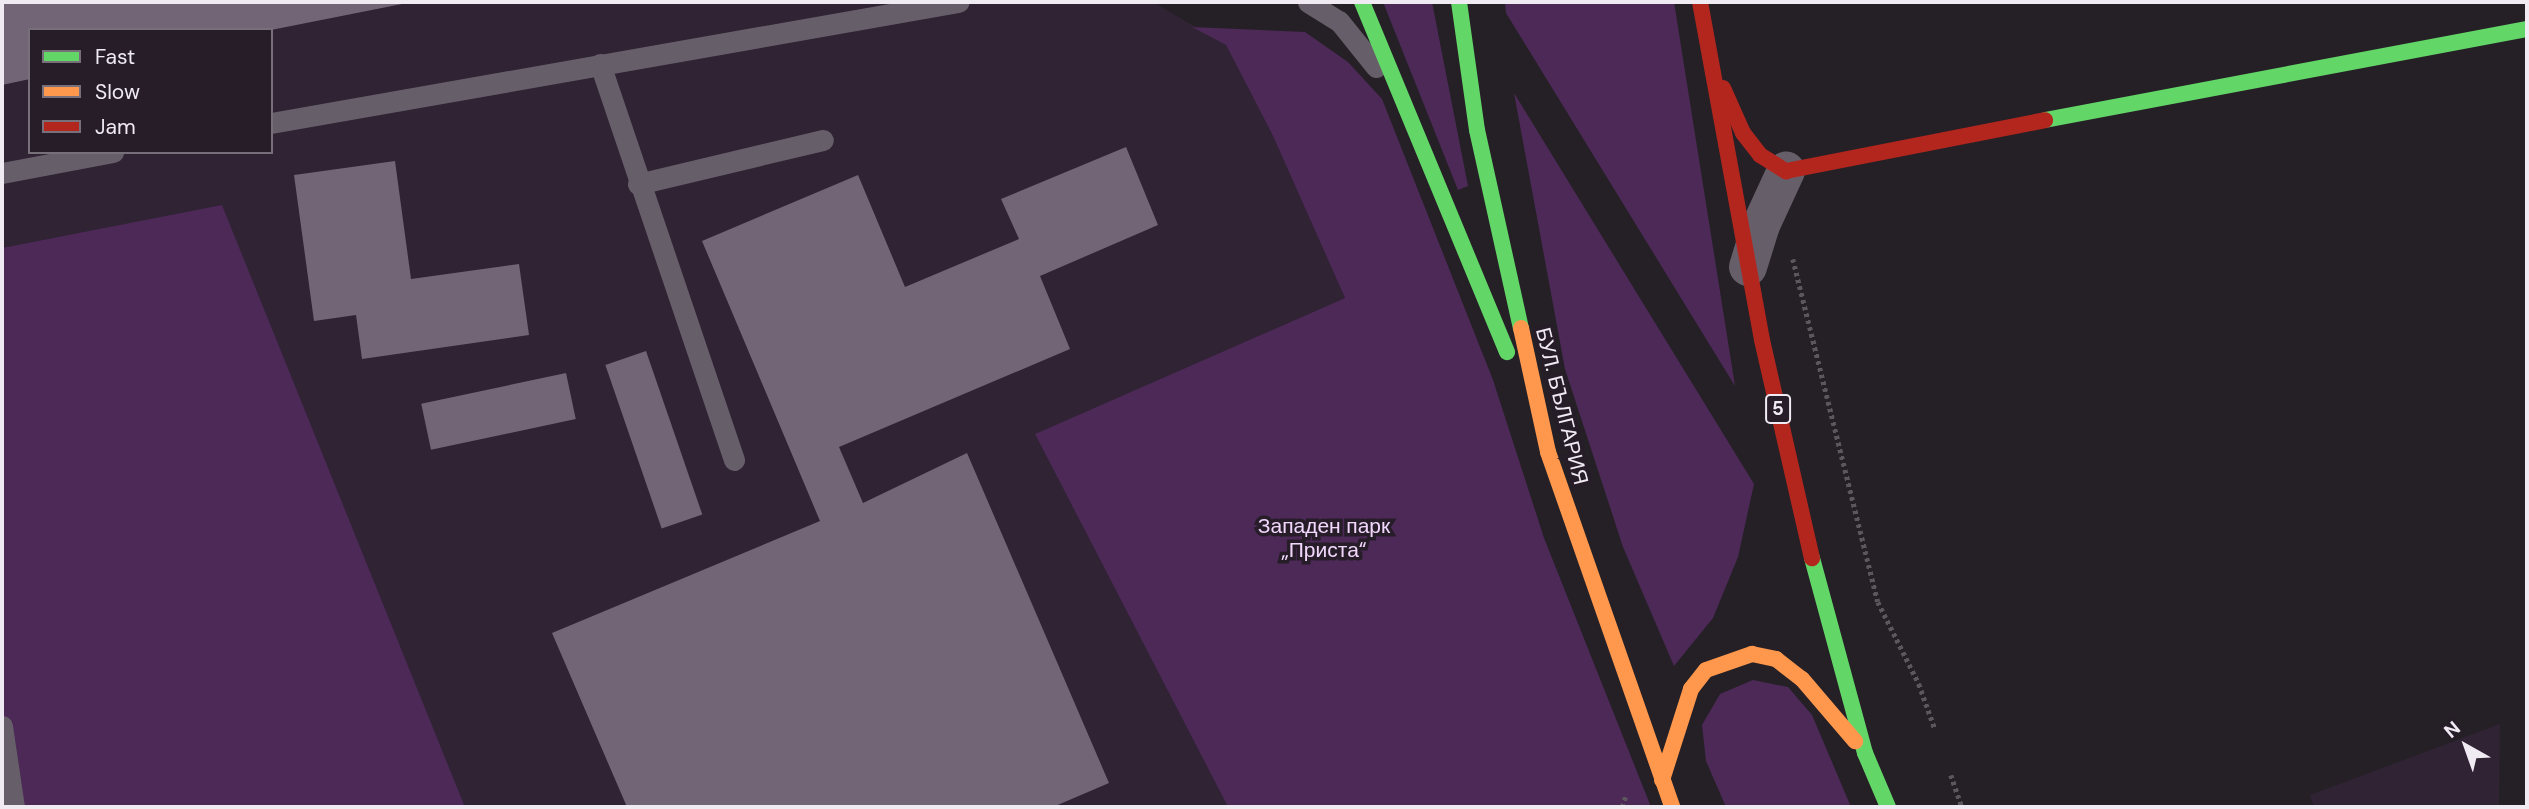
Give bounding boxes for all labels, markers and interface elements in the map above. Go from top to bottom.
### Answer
legend [28,28,273,154]
text: Fast [95,43,135,71]
text: Slow [95,78,140,106]
text: Jam [95,113,136,141]
street label: БУЛ. БЪЛГАРИЯ [1530,325,1594,487]
road number: 5 [1764,394,1792,424]
park label: Западен парк „Приста“ [1258,513,1390,563]
north arrow [2431,711,2501,781]
text: N [2439,716,2466,744]

